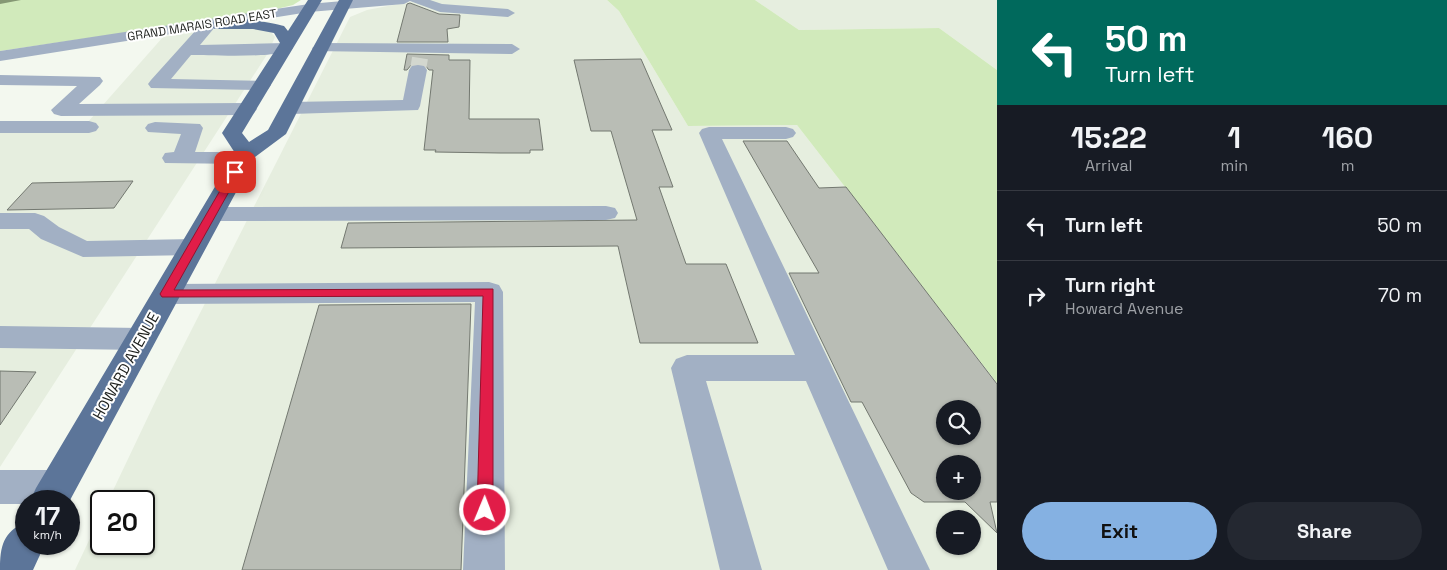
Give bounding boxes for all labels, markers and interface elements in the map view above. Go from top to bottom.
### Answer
street label: GRAND MARAIS ROAD EAST [126,5,278,45]
text: 50 m [1105,17,1187,61]
icon: left [1022,20,1087,85]
text: Turn left [1105,60,1195,88]
text: 15:22 [1071,118,1147,157]
text: 1 [1228,118,1241,157]
text: 160 [1322,118,1373,157]
pin [214,151,256,193]
text: Arrival [1085,155,1133,176]
text: min [1221,155,1248,176]
text: m [1341,155,1354,176]
icon: arrive [221,158,249,186]
icon: left [1022,212,1050,240]
text: Turn left [1065,213,1143,238]
text: 50 m [1377,213,1422,238]
text: Turn right [1065,273,1155,298]
icon: right [1022,282,1050,310]
text: 70 m [1378,283,1422,308]
text: Howard Avenue [1065,298,1184,319]
street label: HOWARD AVENUE [88,309,163,423]
map controls [936,400,981,555]
button: search [936,400,981,445]
button: + [936,455,981,500]
position arrow [458,483,510,535]
speed limit sign: 20 [90,490,155,555]
text: 17 [35,500,60,532]
button: Exit [1022,502,1217,560]
button: Share [1227,502,1422,560]
button: − [936,510,981,555]
text: km/h [33,527,62,543]

